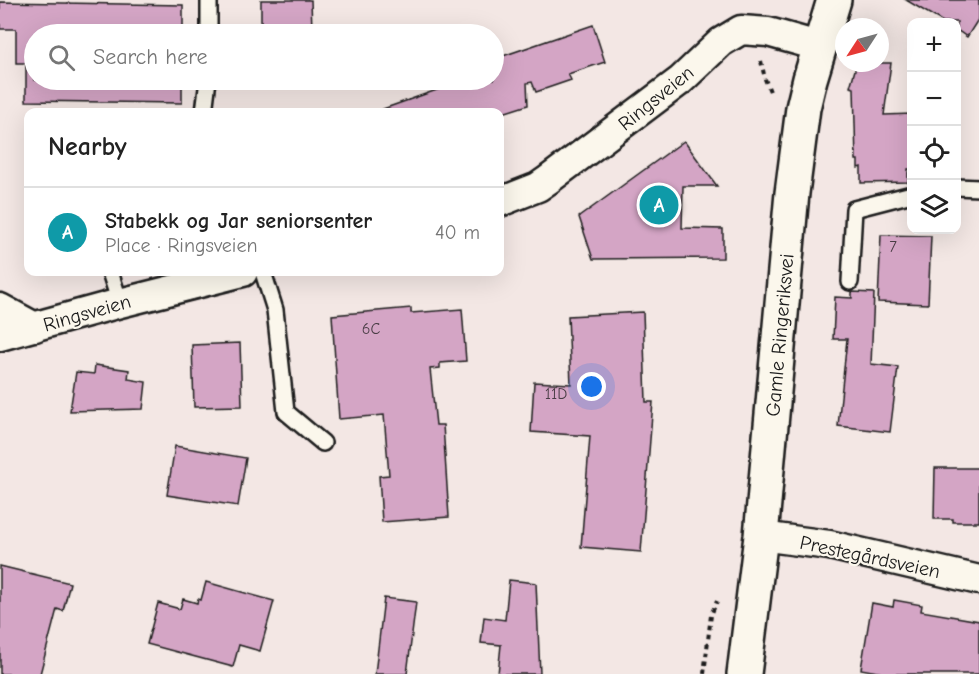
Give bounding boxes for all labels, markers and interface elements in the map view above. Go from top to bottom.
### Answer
north arrow [835,18,889,72]
map controls [907,18,961,234]
button: + [907,18,961,72]
search box [24,24,504,90]
icon: search [45,41,78,74]
text: Search here [93,44,208,70]
street label: Ringsveien [614,61,698,135]
button: − [907,72,961,126]
button: locate [907,126,961,180]
text: Nearby [48,132,127,162]
button: layers [907,180,961,234]
pin: A [640,182,678,228]
text: Stabekk og Jar seniorsenter [105,208,372,234]
text: A [62,221,73,244]
text: 40 m [435,221,480,244]
text: Place · Ringsveien [105,234,257,257]
house number: 7 [889,238,897,256]
street label: Gamle Ringeriksvei [761,253,799,417]
street label: Ringsveien [41,290,133,336]
house number: 6C [362,320,380,338]
your location [577,372,606,401]
house number: 11D [545,385,567,403]
street label: Prestegårdsveien [798,531,942,583]

